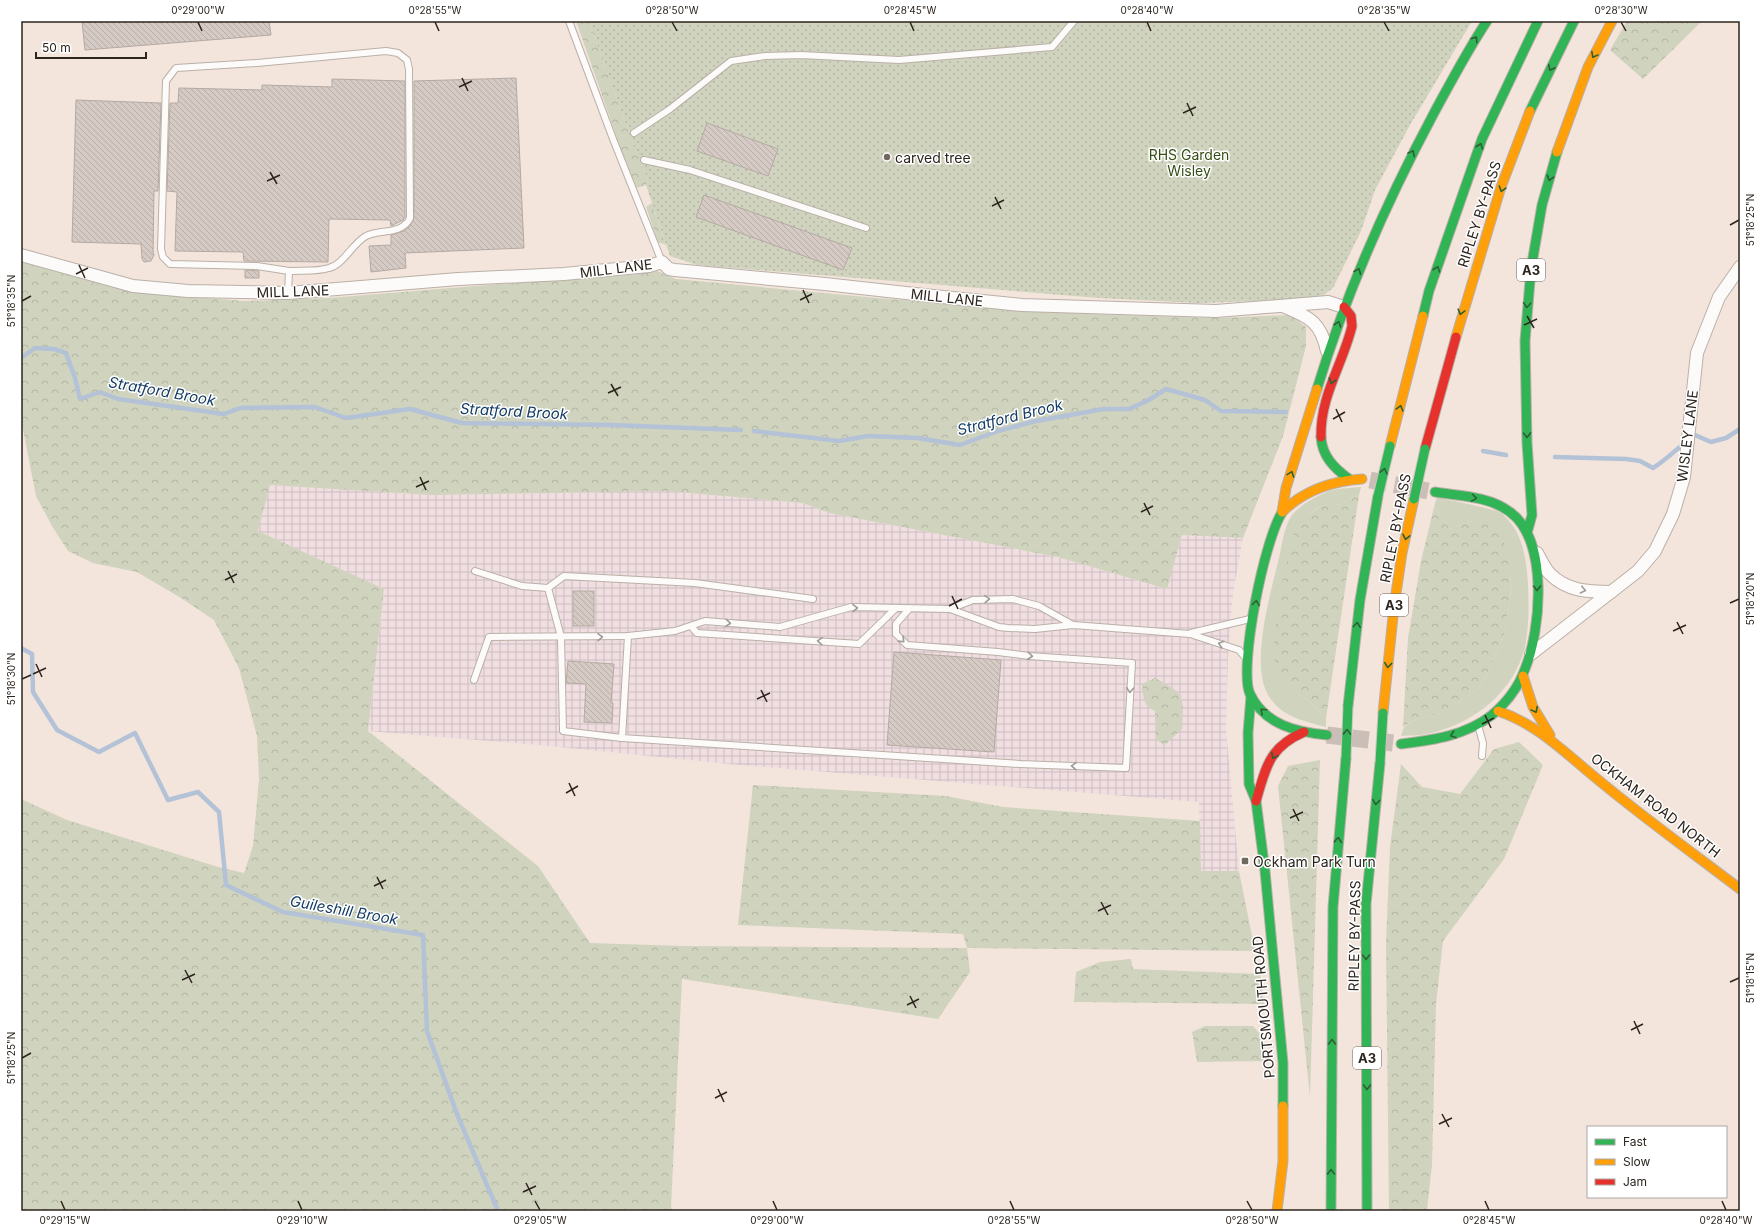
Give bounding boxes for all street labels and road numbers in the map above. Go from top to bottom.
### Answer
street label: RIPLEY BY-PASS [1454,159,1504,269]
street label: MILL LANE [579,255,653,281]
road number: A3 [1517,259,1545,281]
street label: MILL LANE [256,281,330,301]
street label: MILL LANE [910,285,984,309]
street label: WISLEY LANE [1673,389,1701,483]
street label: RIPLEY BY-PASS [1376,472,1414,584]
road number: A3 [1380,594,1408,616]
street label: OCKHAM ROAD NORTH [1588,749,1724,861]
street label: RIPLEY BY-PASS [1345,880,1363,992]
street label: PORTSMOUTH ROAD [1248,935,1278,1079]
road number: A3 [1353,1047,1381,1069]

